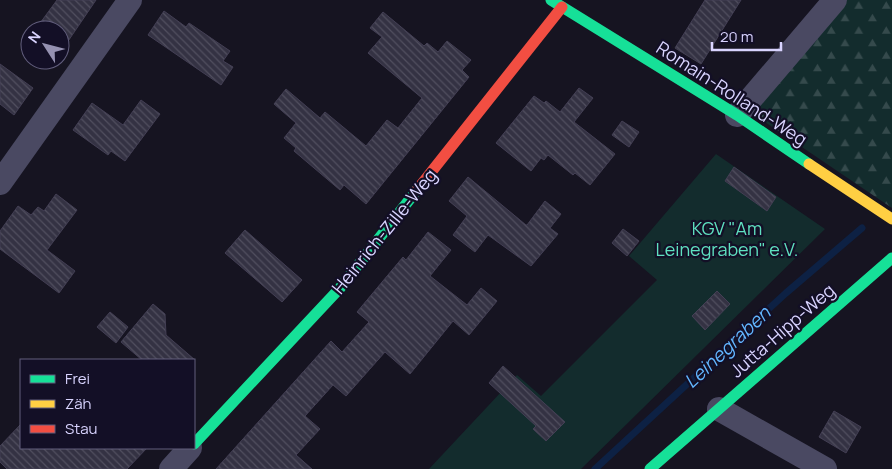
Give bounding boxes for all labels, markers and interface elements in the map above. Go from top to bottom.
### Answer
north arrow [20,20,70,70]
scale bar [712,20,781,52]
text: 20 m [720,26,753,47]
text: N [23,27,45,47]
street label: Romain-Rolland-Weg [652,35,812,151]
street label: Heinrich-Zille-Weg [326,163,442,299]
park label: KGV "Am Leinegraben" e.V. [656,216,798,261]
street label: Jutta-Hipp-Weg [725,278,839,382]
water label: Leinegraben [678,300,776,394]
legend [20,359,195,449]
text: Frei [65,368,90,389]
text: Zäh [65,393,92,414]
text: Stau [65,418,98,439]

